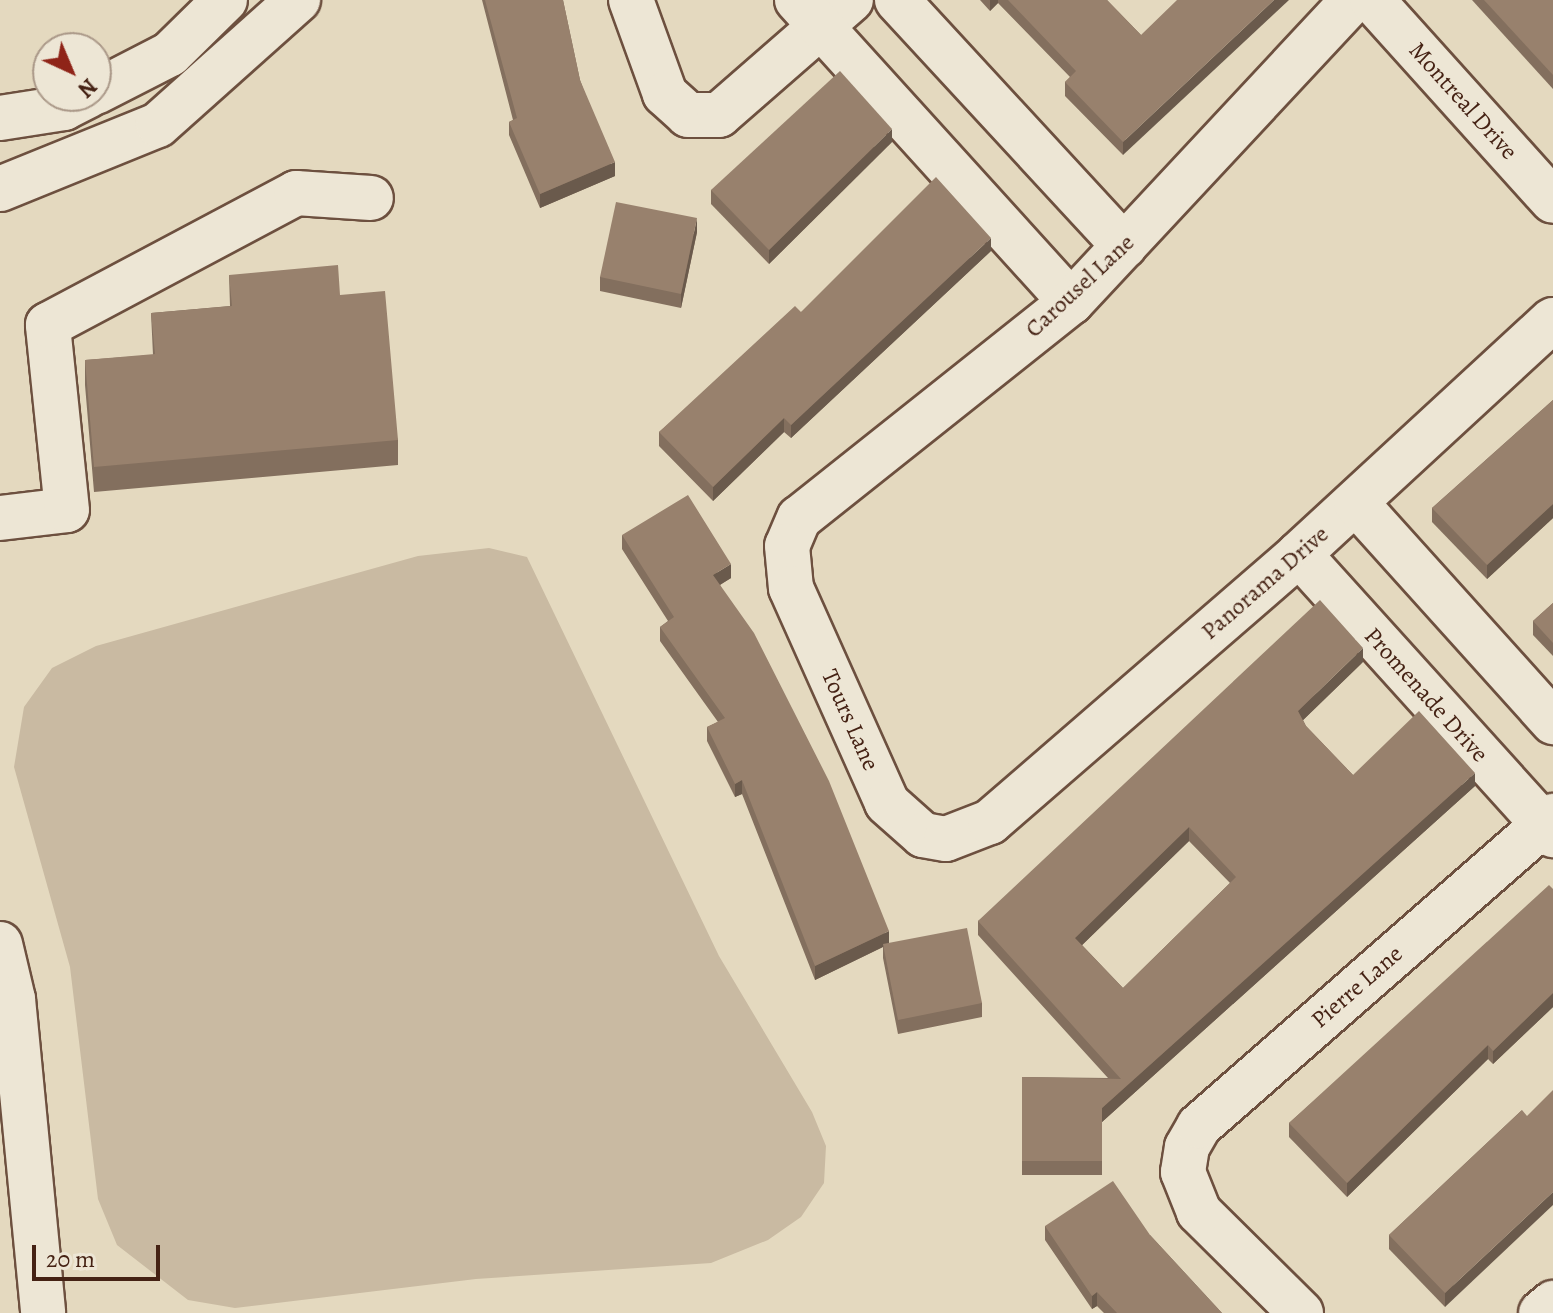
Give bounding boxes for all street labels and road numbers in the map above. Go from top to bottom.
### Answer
street label: Montreal Drive [1403,36,1523,166]
street label: Carousel Lane [1020,228,1140,344]
street label: Panorama Drive [1196,520,1334,646]
street label: Promenade Drive [1358,622,1494,768]
street label: Tours Lane [815,665,885,775]
street label: Pierre Lane [1306,940,1408,1034]

